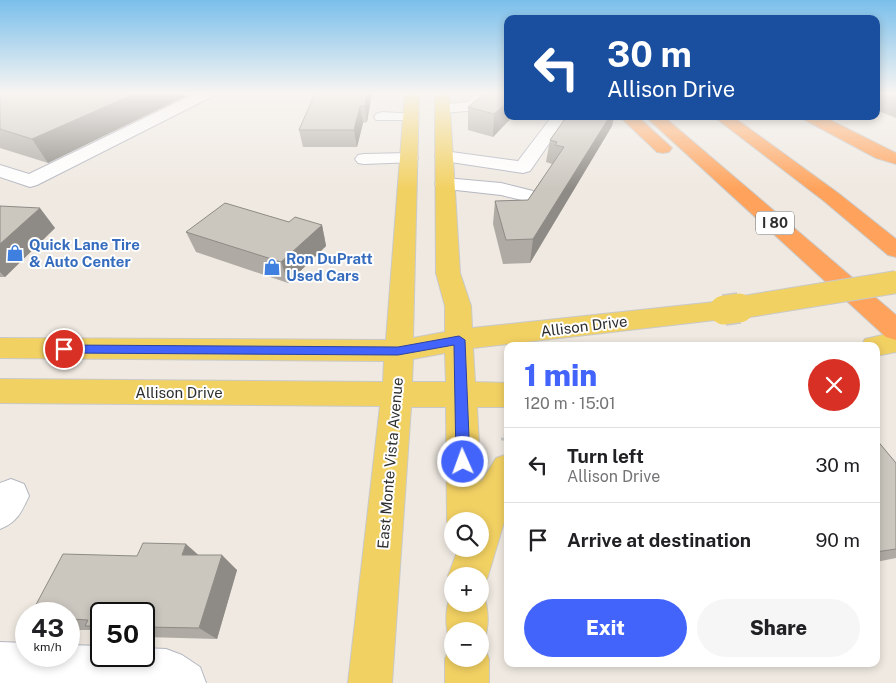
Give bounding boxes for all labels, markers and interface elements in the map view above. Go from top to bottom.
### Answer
text: 30 m [607,34,692,75]
icon: left [524,35,589,100]
text: Allison Drive [607,76,735,102]
road number: I 80 [756,212,794,234]
place label: Quick Lane Tire & Auto Center [29,236,140,270]
shop icon: Quick Lane Tire & Auto Center [5,243,25,263]
place label: Ron DuPratt Used Cars [286,250,373,284]
shop icon: Ron DuPratt Used Cars [262,257,282,277]
street label: Allison Drive [540,312,628,340]
pin [43,328,85,370]
icon: arrive [50,335,78,363]
text: 1 min [524,357,597,393]
button: close [808,359,860,411]
street label: East Monte Vista Avenue [374,377,406,549]
street label: Allison Drive [135,384,223,401]
text: 120 m · 15:01 [524,394,616,413]
position arrow [436,435,488,487]
text: Turn left [567,445,644,467]
icon: left [524,451,552,479]
text: 30 m [815,454,860,476]
text: Allison Drive [567,467,660,486]
map controls [444,512,489,667]
button: search [444,512,489,557]
icon: arrive [524,526,552,554]
text: Arrive at destination [567,529,751,551]
text: 90 m [816,529,860,551]
button: + [444,567,489,612]
button: Exit [524,599,687,657]
button: Share [697,599,860,657]
speed limit sign: 50 [90,602,155,667]
text: 43 [31,613,64,643]
button: − [444,622,489,667]
text: km/h [33,640,62,654]

